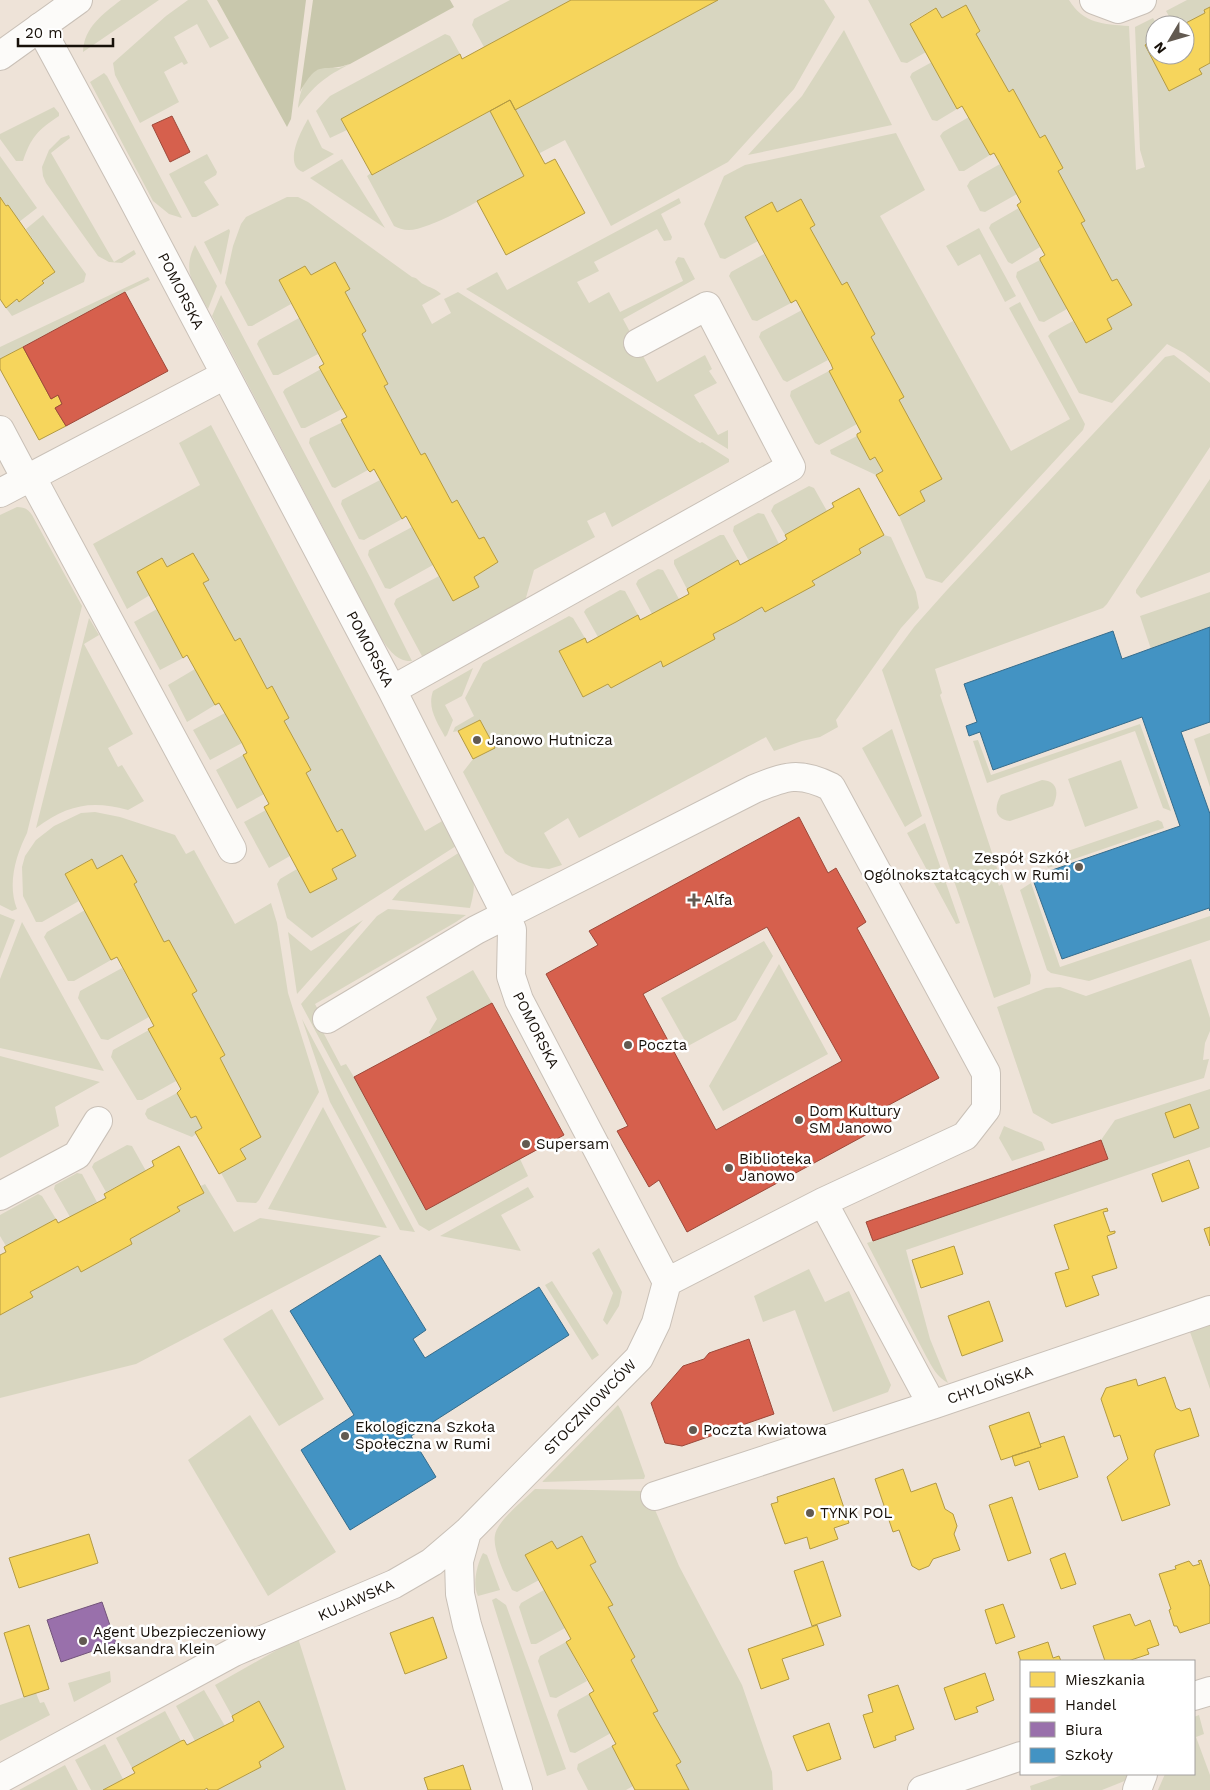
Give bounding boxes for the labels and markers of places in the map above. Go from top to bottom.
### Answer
place label: Janowo Hutnicza [487,731,613,749]
marker: Janowo Hutnicza [471,734,483,746]
place label: Zespół Szkół Ogólnokształcących w Rumi [863,849,1069,884]
marker: Zespół Szkół Ogólnokształcących w Rumi [1073,861,1085,873]
place label: Alfa [704,891,733,909]
marker: Alfa [688,894,700,906]
place label: Poczta [638,1036,688,1054]
marker: Poczta [622,1039,634,1051]
place label: Dom Kultury SM Janowo [809,1102,901,1137]
marker: Dom Kultury SM Janowo [793,1114,805,1126]
place label: Supersam [536,1135,609,1153]
marker: Supersam [520,1138,532,1150]
place label: Biblioteka Janowo [739,1150,812,1185]
marker: Biblioteka Janowo [723,1162,735,1174]
place label: Ekologiczna Szkoła Społeczna w Rumi [355,1418,496,1453]
place label: Poczta Kwiatowa [703,1421,827,1439]
marker: Poczta Kwiatowa [687,1424,699,1436]
marker: Ekologiczna Szkoła Społeczna w Rumi [339,1430,351,1442]
place label: TYNK POL [820,1504,892,1522]
marker: TYNK POL [804,1507,816,1519]
place label: Agent Ubezpieczeniowy Aleksandra Klein [93,1623,266,1658]
marker: Agent Ubezpieczeniowy Aleksandra Klein [77,1635,89,1647]

